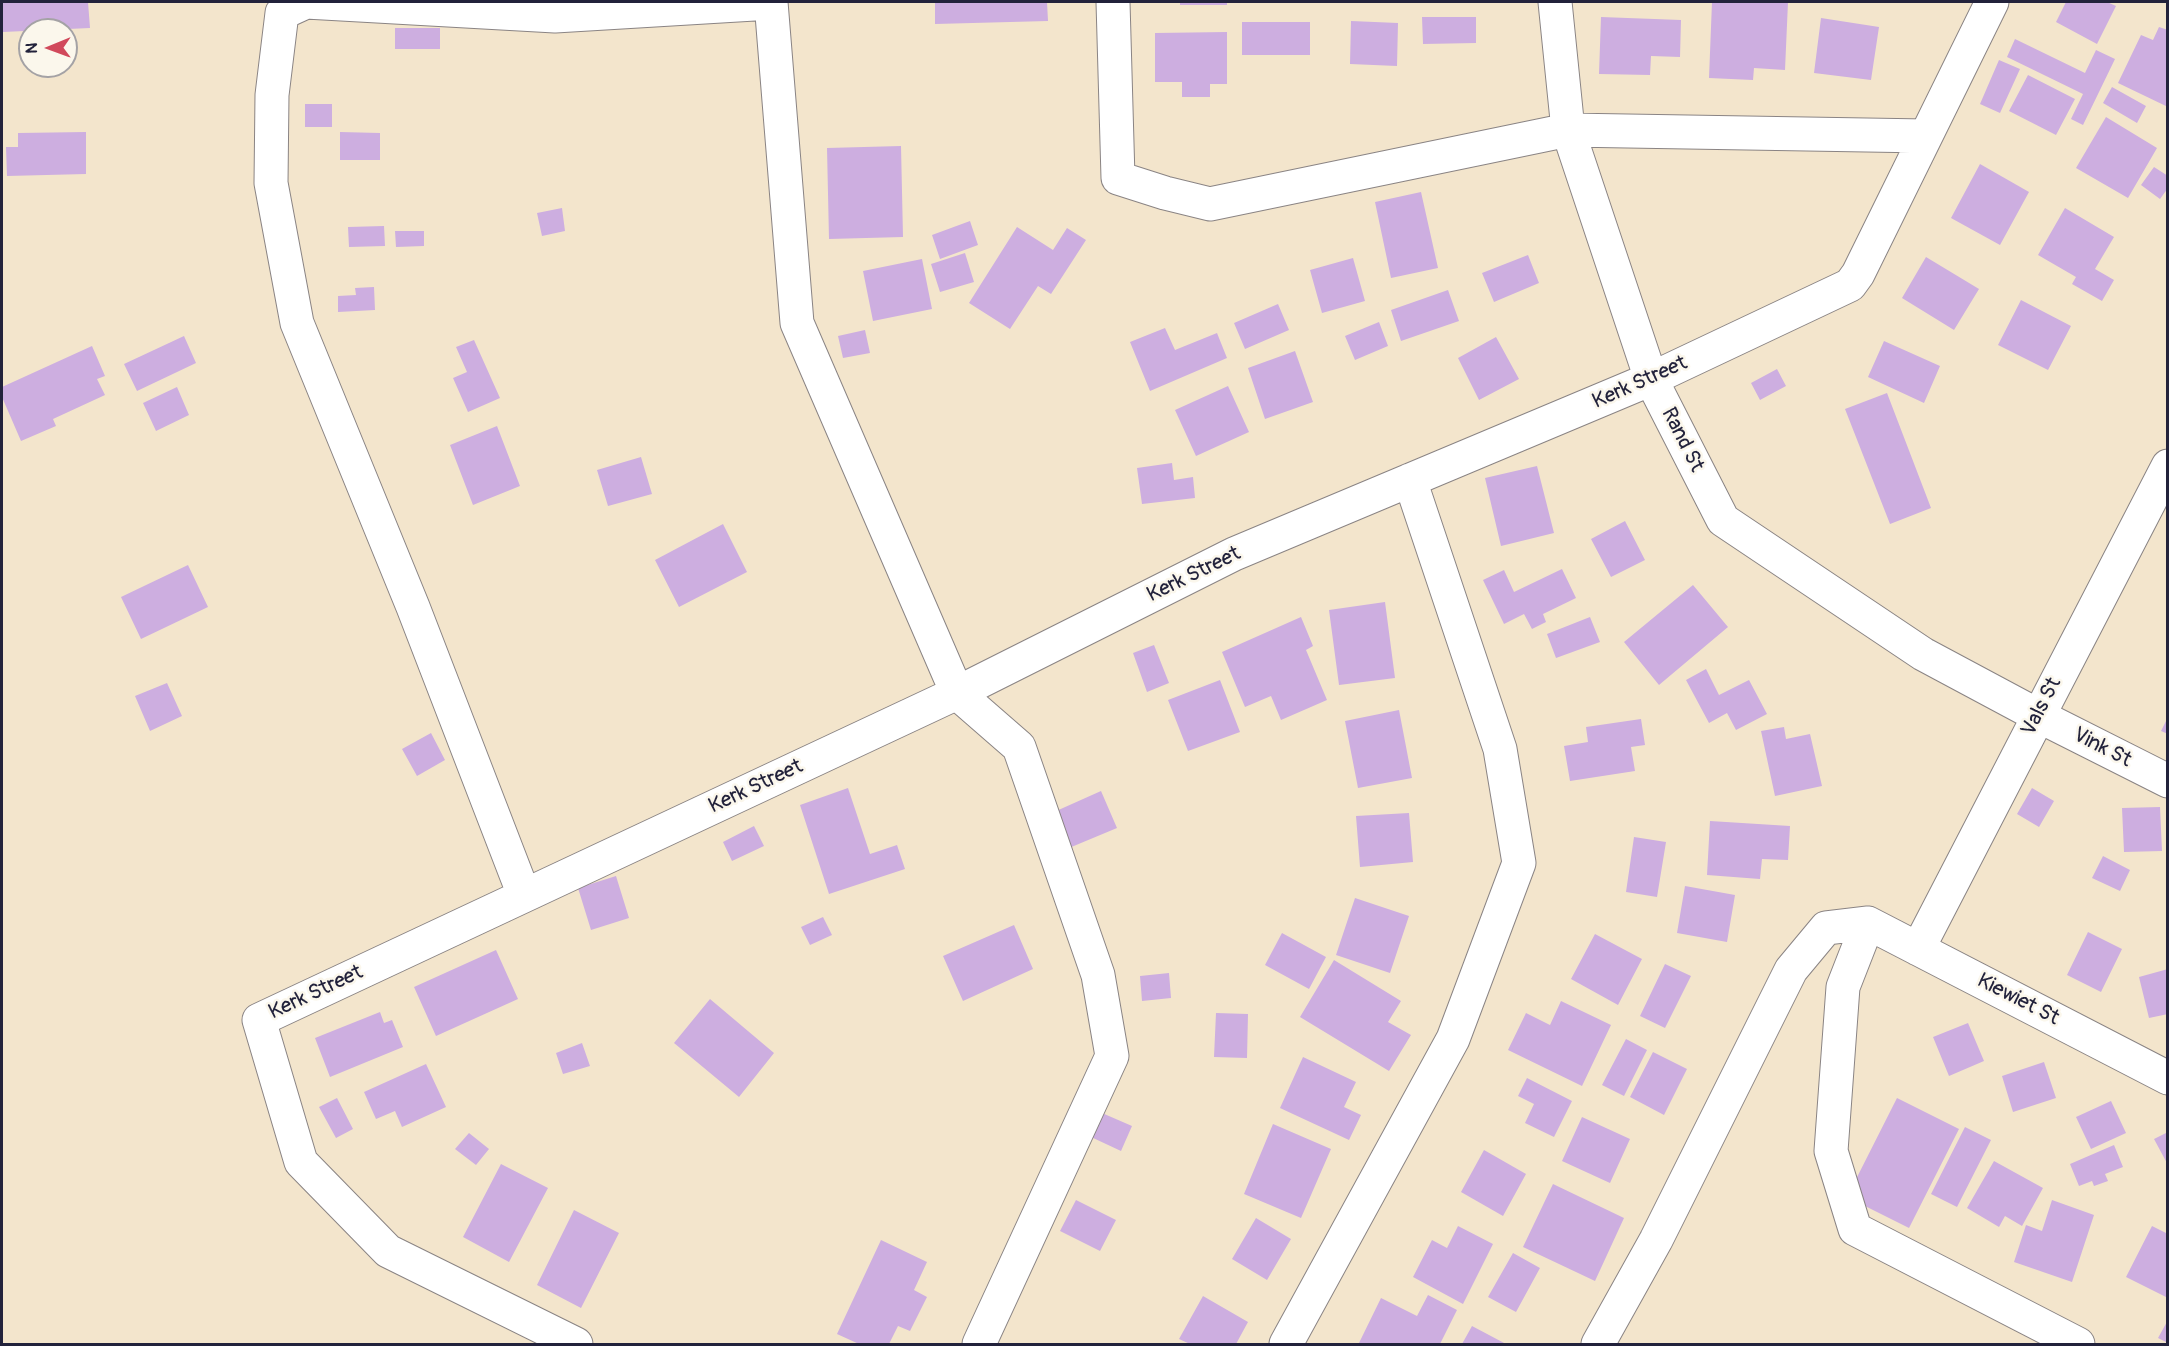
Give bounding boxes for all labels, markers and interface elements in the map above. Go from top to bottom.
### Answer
north arrow [18,18,78,78]
text: N [22,43,42,54]
street label: Kerk Street [1589,351,1691,415]
street label: Rand St [1655,404,1709,476]
street label: Kerk Street [1143,542,1245,608]
street label: Vals St [2017,674,2067,740]
street label: Vink St [2069,723,2135,773]
street label: Kerk Street [705,754,807,820]
street label: Kerk Street [265,960,367,1026]
street label: Kiewiet St [1973,969,2063,1031]

